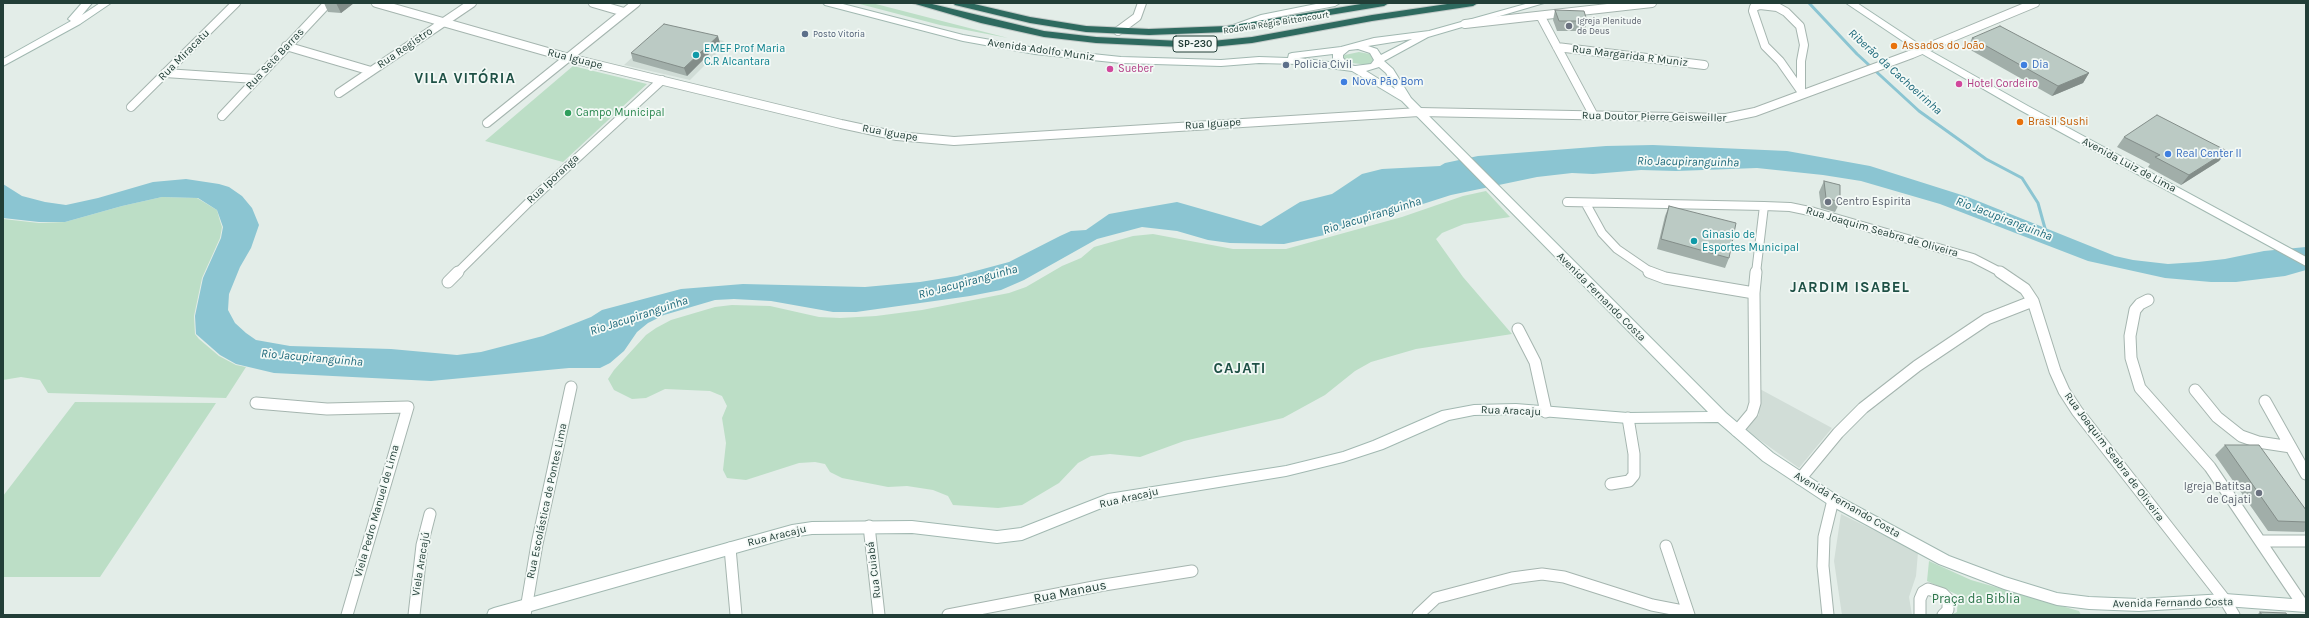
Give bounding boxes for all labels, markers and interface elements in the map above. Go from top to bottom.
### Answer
street label: Rodovia Régis Bittencourt [1223,9,1329,37]
place label: Igreja Plenitude de Deus [1577,16,1641,37]
marker: Igreja Plenitude de Deus [1564,21,1574,31]
street label: Rua Sete Barras [243,25,307,93]
street label: Rua Registro [375,25,435,71]
water label: Riberão da Cachoeirinha [1845,26,1945,118]
street label: Rua Miracatu [156,27,212,83]
marker: Posto Vitoria [800,29,810,39]
place label: Posto Vitoria [813,29,865,39]
street label: Avenida Adolfo Muniz [987,36,1095,64]
road number: SP-230 [1173,36,1217,52]
place label: Assados do João [1902,39,1985,53]
marker: Assados do João [1889,41,1899,51]
place label: EMEF Prof Maria C.R Alcantara [704,42,785,68]
street label: Rua Margarida R Muniz [1571,42,1689,70]
street label: Rua Iguape [546,46,604,72]
marker: EMEF Prof Maria C.R Alcantara [691,50,701,60]
place label: Policia Civil [1294,58,1352,72]
place label: Dia [2032,58,2049,72]
marker: Policia Civil [1281,60,1291,70]
marker: Dia [2019,60,2029,70]
place label: Sueber [1118,62,1153,76]
marker: Sueber [1105,64,1115,74]
district label: VILA VITÓRIA [414,70,516,88]
place label: Nova Pão Bom [1352,75,1424,89]
marker: Nova Pão Bom [1339,77,1349,87]
place label: Hotel Cordeiro [1967,77,2038,91]
marker: Hotel Cordeiro [1954,79,1964,89]
place label: Campo Municipal [576,106,665,120]
marker: Campo Municipal [563,108,573,118]
street label: Rua Doutor Pierre Geisweiller [1582,109,1726,125]
street label: Rua Iguape [1185,115,1241,133]
place label: Brasil Sushi [2028,115,2089,129]
marker: Brasil Sushi [2015,117,2025,127]
street label: Rua Iguape [861,122,919,144]
street label: Avenida Luiz de Lima [2080,135,2178,195]
place label: Real Center II [2176,147,2242,161]
marker: Real Center II [2163,149,2173,159]
street label: Rua Iporanga [524,151,582,207]
water label: Rio Jacupiranguinha [1637,154,1739,170]
water label: Rio Jacupiranguinha [1321,194,1423,238]
water label: Rio Jacupiranguinha [1954,194,2054,244]
place label: Centro Espirita [1836,195,1911,209]
marker: Centro Espirita [1823,197,1833,207]
street label: Rua Joaquim Seabra de Oliveira [1804,204,1960,260]
place label: Ginasio de Esportes Municipal [1702,228,1799,254]
marker: Ginasio de Esportes Municipal [1689,236,1699,246]
street label: Avenida Fernando Costa [1554,250,1648,344]
water label: Rio Jacupiranguinha [917,262,1019,302]
district label: JARDIM ISABEL [1790,279,1910,297]
water label: Rio Jacupiranguinha [588,293,690,339]
water label: Rio Jacupiranguinha [261,346,363,370]
district label: CAJATI [1214,360,1266,378]
street label: Rua Joaquim Seabra de Oliveira [2061,390,2167,524]
street label: Rua Aracaju [1481,403,1541,419]
street label: Rua Escolástica de Pontes Lima [524,422,570,580]
street label: Viela Pedro Manuel de Lima [352,443,402,579]
street label: Avenida Fernando Costa [1791,469,1903,541]
place label: Igreja Batitsa de Cajati [2184,480,2251,506]
street label: Rua Aracaju [1098,485,1160,511]
marker: Igreja Batitsa de Cajati [2254,488,2264,498]
street label: Rua Aracaju [746,522,808,550]
street label: Viela Aracajú [409,531,433,597]
street label: Rua Cuiabá [864,541,884,599]
street label: Rua Manaus [1032,577,1108,607]
park label: Praça da Biblia [1932,591,2020,607]
street label: Avenida Fernando Costa [2113,595,2233,611]

